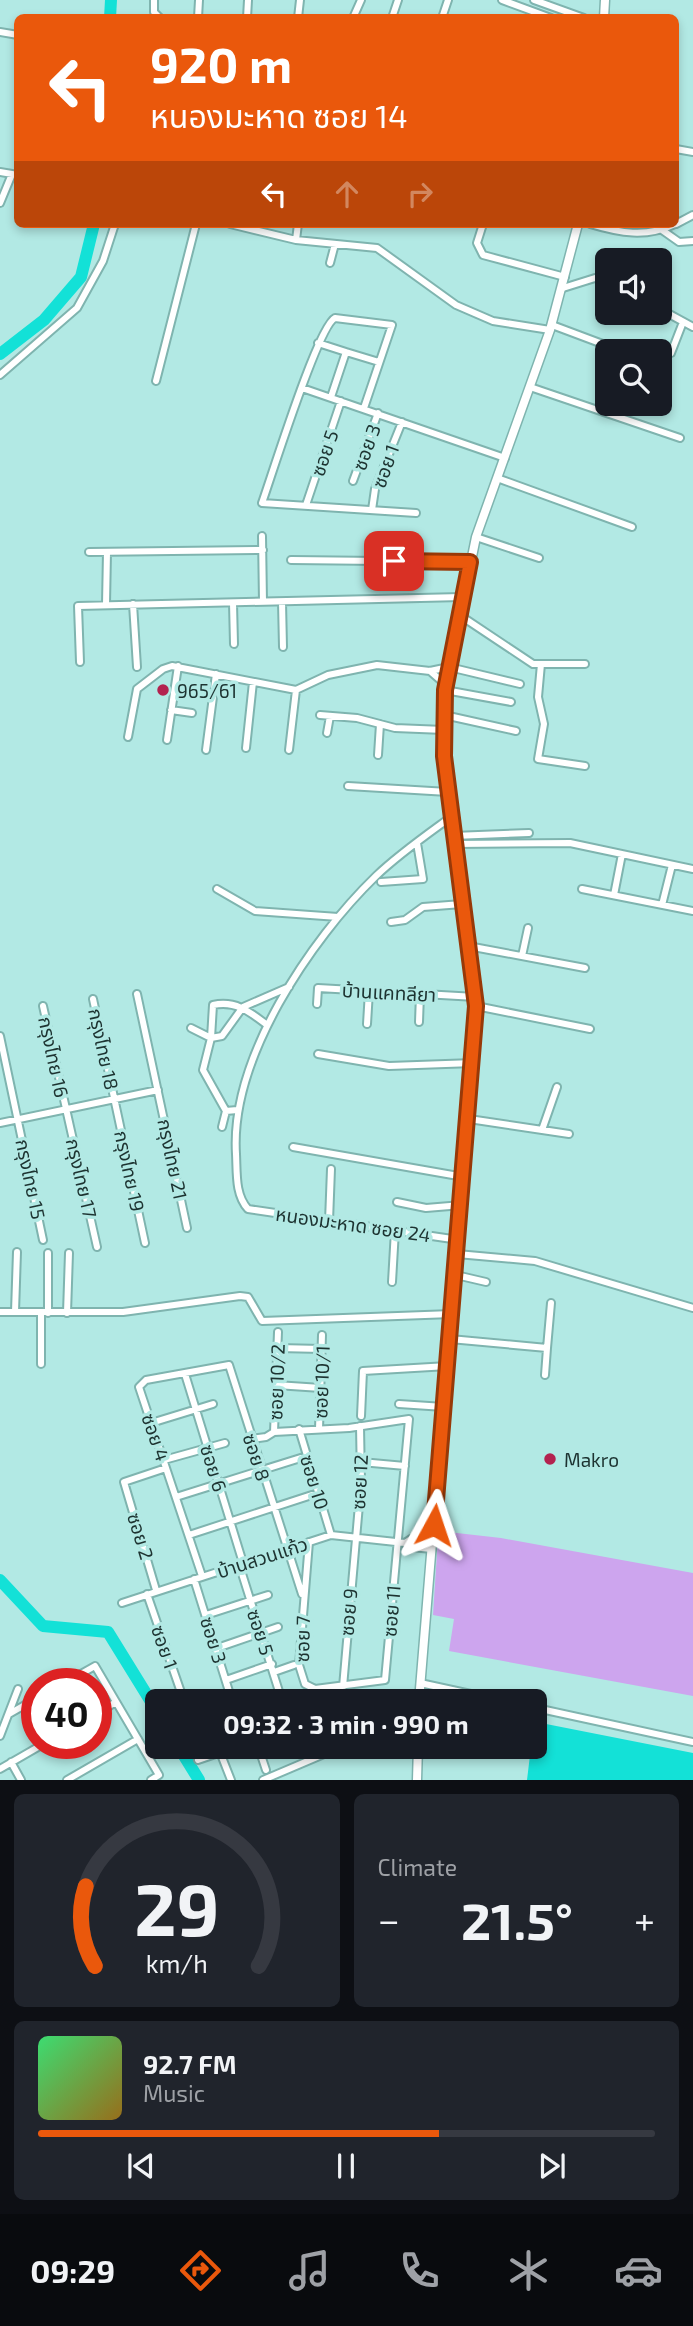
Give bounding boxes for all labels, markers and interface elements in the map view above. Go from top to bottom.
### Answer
text: 920 m [150,34,292,93]
icon: left [35,42,126,133]
text: หนองมะหาด ซอย 14 [150,96,408,134]
icon: left [255,175,293,213]
icon: ahead [328,175,366,213]
icon: right [401,175,439,213]
map controls [595,248,672,416]
button: sound [595,248,672,325]
button: search [595,339,672,416]
street label: ซอย 3 [347,421,385,473]
street label: ซอย 5 [305,427,343,479]
street label: ซอย 1 [367,441,403,491]
pin [364,531,424,591]
icon: arrive [375,542,413,580]
place label: 965/61 [177,679,237,702]
marker: 965/61 [155,682,171,698]
street label: บ้านแคทลียา [341,978,437,1006]
street label: กรุงไทย 18 [83,1006,124,1092]
street label: กรุงไทย 16 [33,1014,74,1100]
street label: กรุงไทย 21 [152,1117,193,1202]
street label: กรุงไทย 19 [109,1128,150,1214]
street label: กรุงไทย 17 [61,1136,102,1221]
street label: กรุงไทย 15 [10,1137,51,1221]
street label: หนองมะหาด ซอย 24 [274,1202,432,1246]
street label: ซอย 10/2 [263,1343,289,1421]
street label: ซอย 10/1 [308,1345,334,1419]
street label: ซอย 4 [137,1410,175,1464]
street label: ซอย 8 [239,1430,275,1484]
street label: ซอย 6 [196,1442,232,1494]
place label: Makro [564,1448,619,1471]
marker: Makro [542,1451,558,1467]
street label: ซอย 10 [296,1452,334,1512]
street label: ซอย 12 [346,1454,372,1510]
position arrow [397,1488,471,1562]
street label: ซอย 2 [123,1510,159,1562]
street label: บ้านสวนแก้ว [214,1532,310,1582]
street label: ซอย 11 [377,1584,405,1638]
street label: ซอย 9 [334,1587,362,1637]
street label: ซอย 5 [243,1606,279,1658]
street label: ซอย 3 [196,1614,232,1666]
street label: ซอย 7 [290,1615,314,1663]
street label: ซอย 1 [147,1622,183,1672]
speed limit sign: 40 [21,1668,112,1759]
text: 09:32 · 3 min · 990 m [223,1708,469,1739]
text: Climate [378,1853,457,1881]
text: 29 [134,1864,219,1952]
text: 21.5° [461,1888,573,1950]
text: − [378,1896,400,1942]
text: + [634,1896,655,1942]
text: km/h [146,1948,208,1978]
text: 92.7 FM [143,2048,237,2079]
text: Music [143,2079,205,2107]
icon: previous [122,2147,160,2185]
icon: pause [327,2147,365,2185]
icon: next [533,2147,571,2185]
icon: directions [176,2246,225,2295]
icon: music [285,2246,334,2295]
icon: phone [395,2246,444,2295]
icon: climate [504,2246,553,2295]
icon: car [614,2246,663,2295]
text: 09:29 [30,2251,115,2289]

